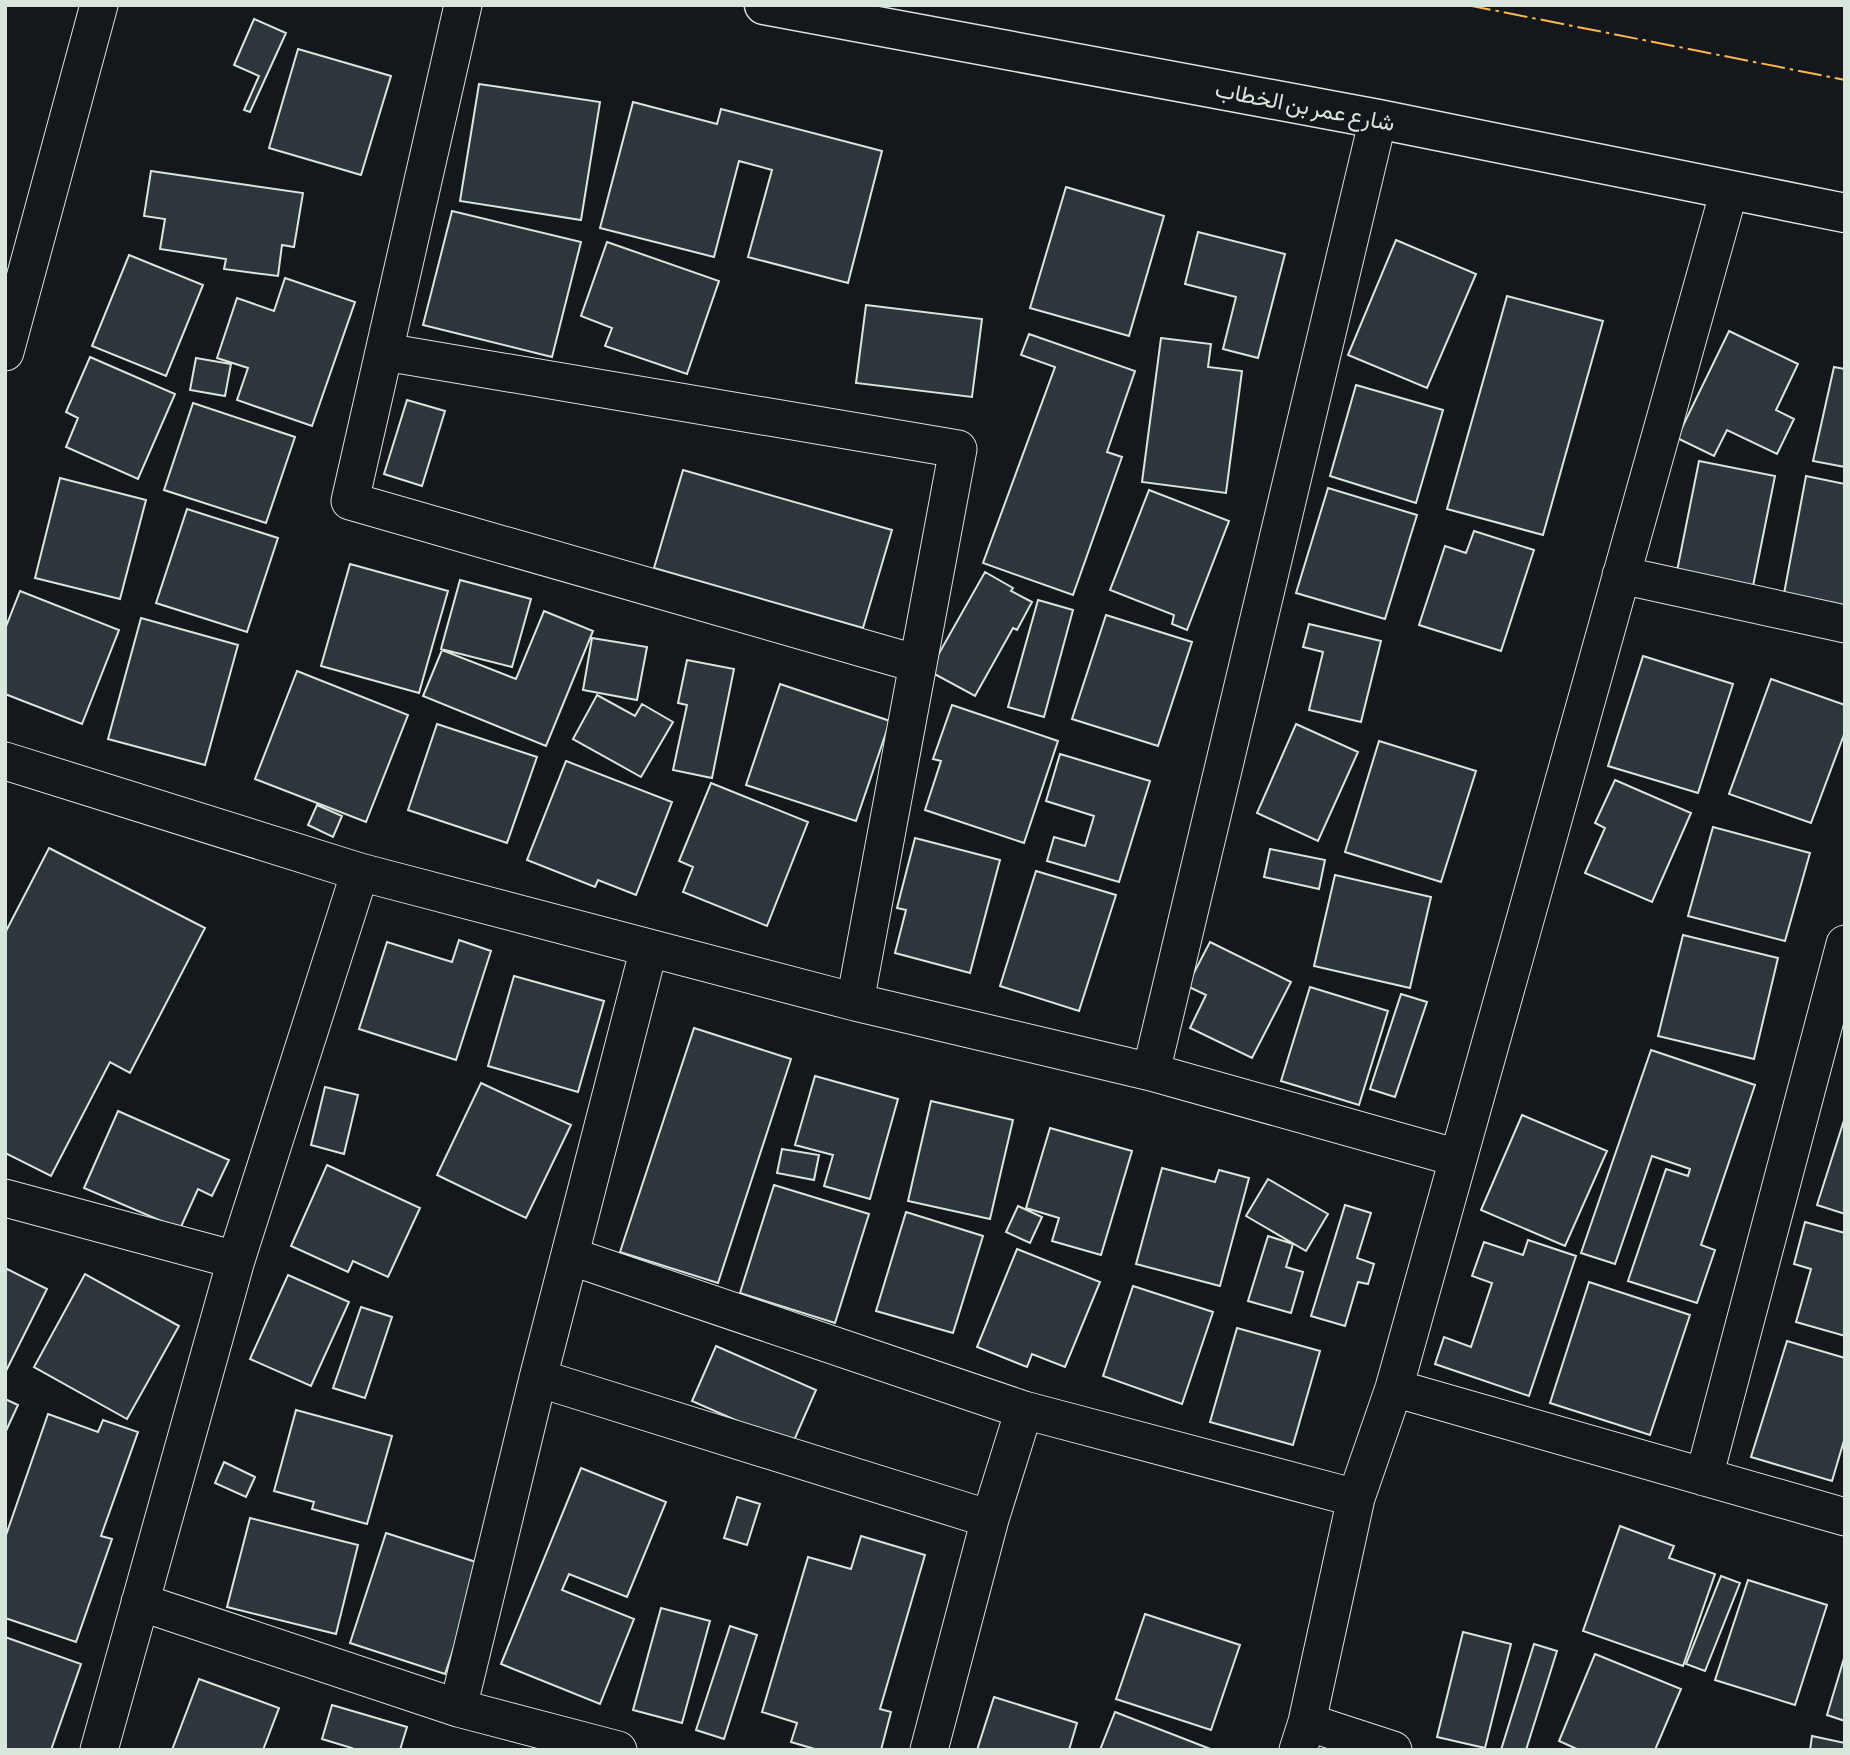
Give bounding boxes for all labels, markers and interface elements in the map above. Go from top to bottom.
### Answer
street label: شارع عمر بن الخطاب [1212,76,1397,139]

